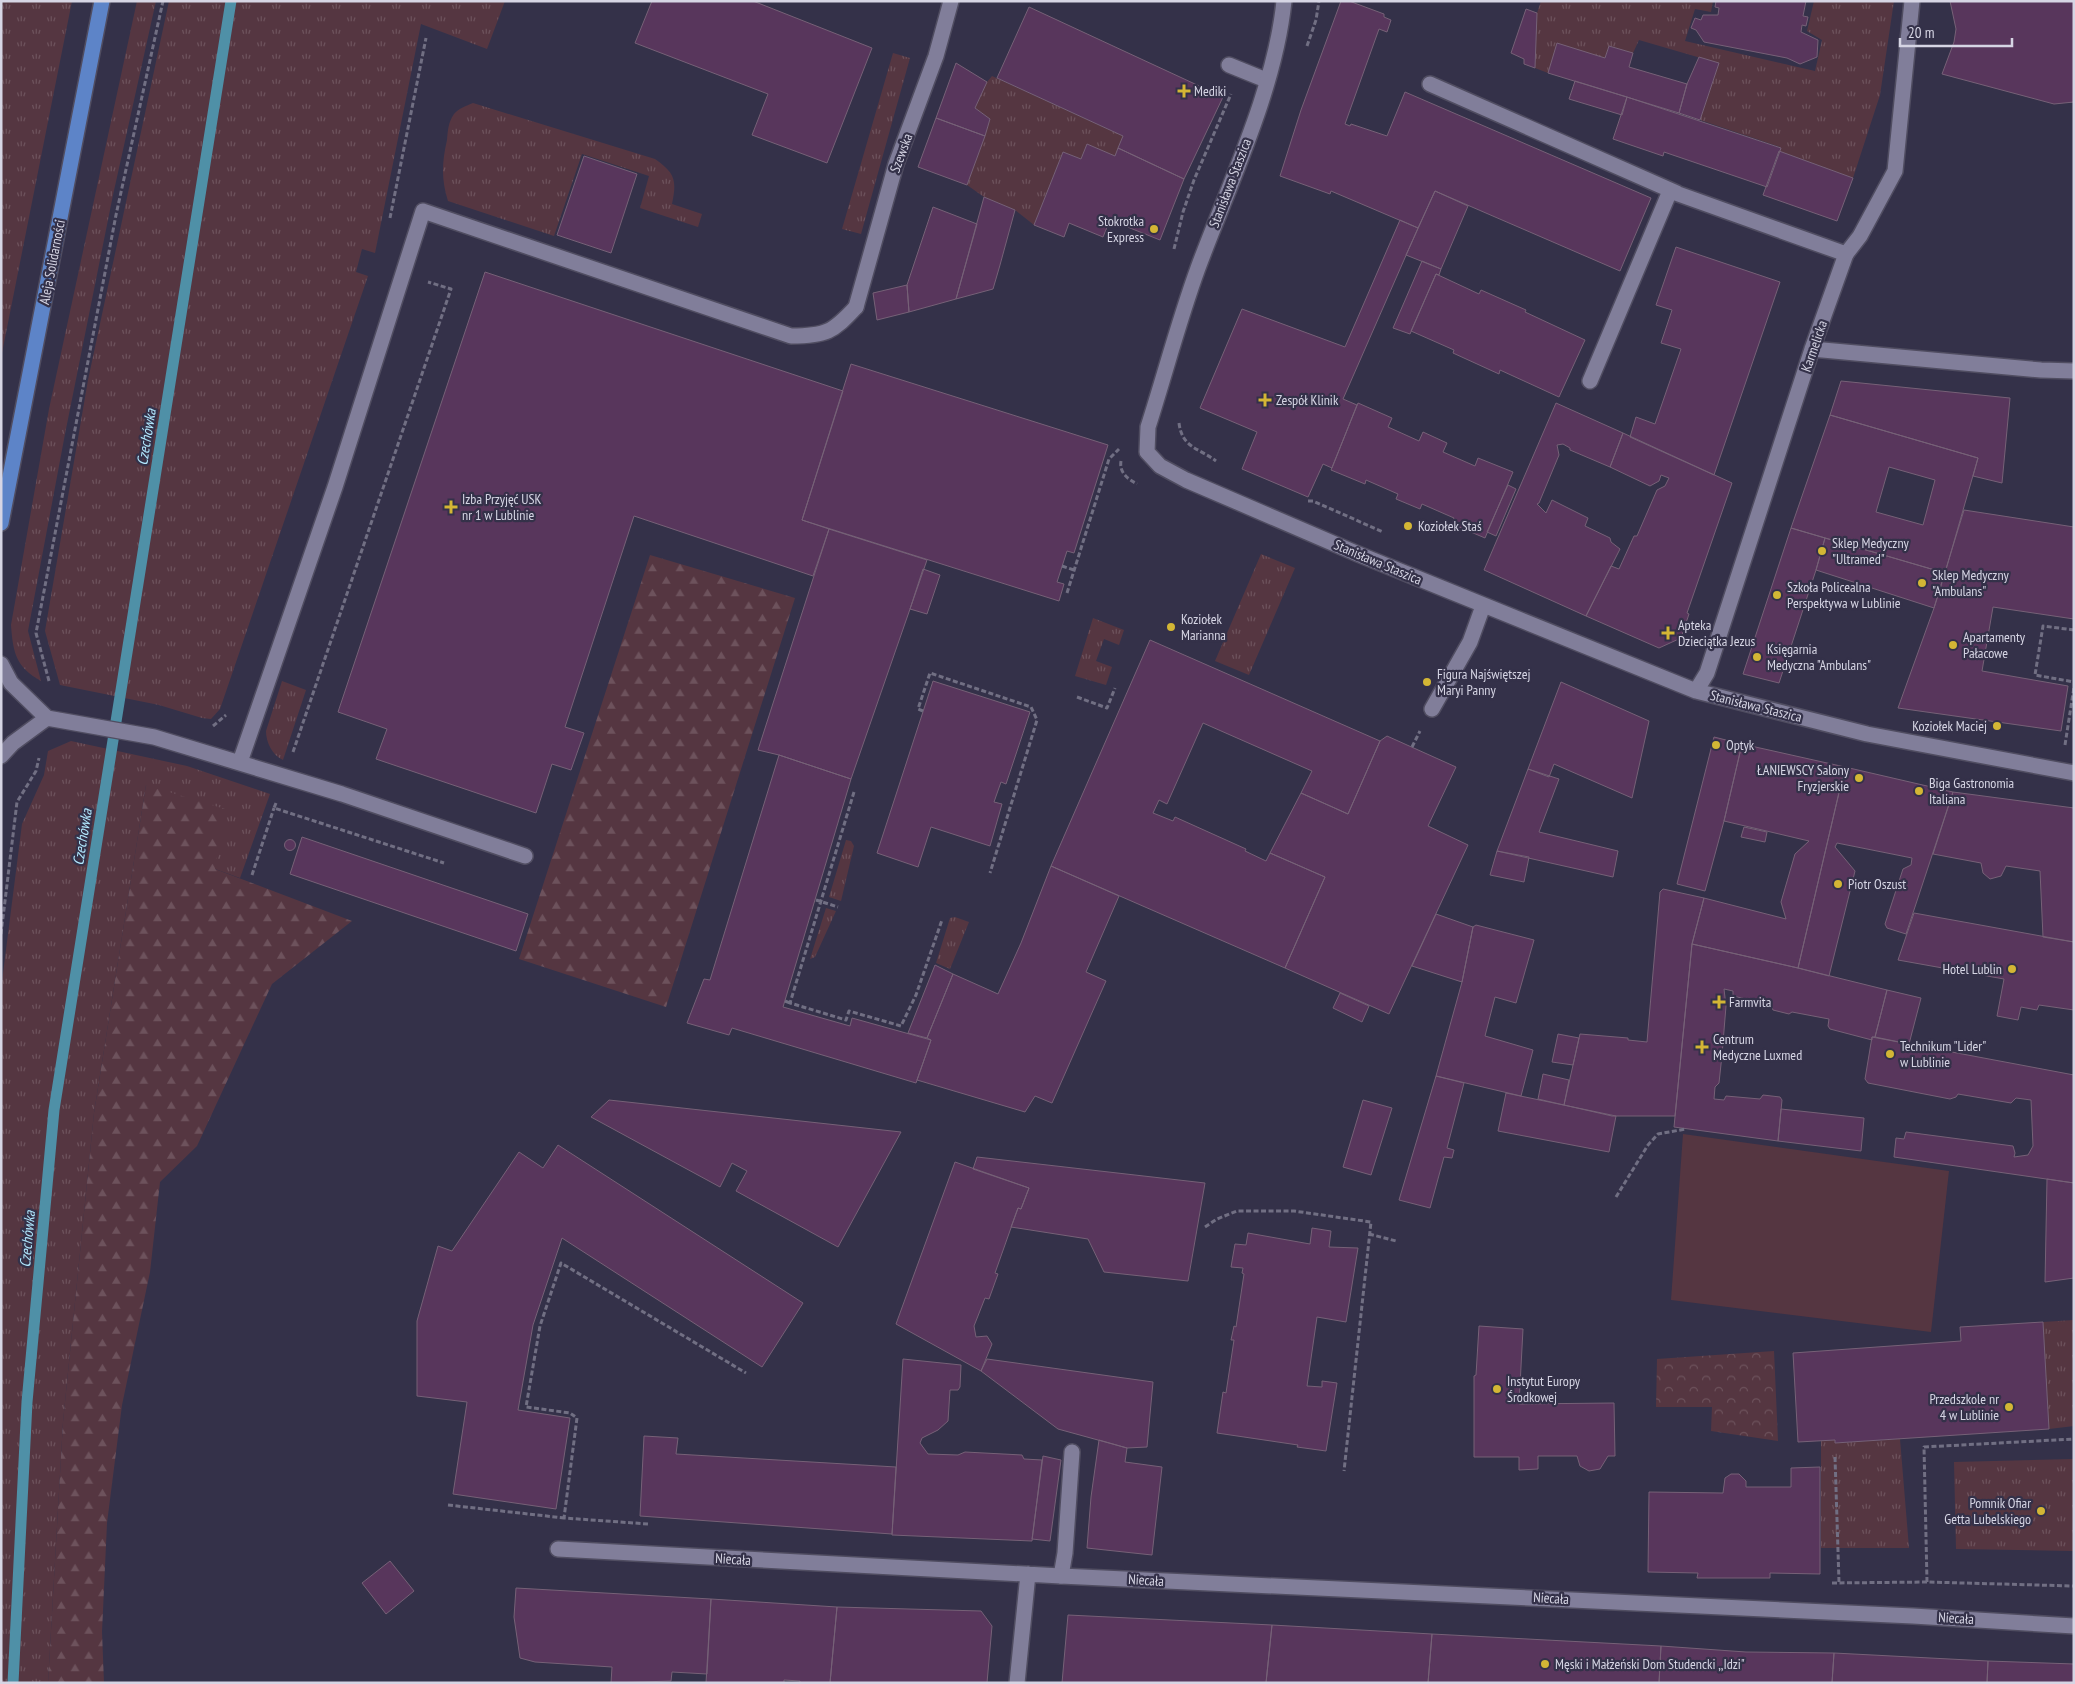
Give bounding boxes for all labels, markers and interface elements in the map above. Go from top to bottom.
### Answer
scale bar [1900,15,2012,47]
text: 20 m [1908,23,1934,42]
place label: Mediki [1194,82,1226,100]
marker: Mediki [1178,85,1190,97]
street label: Szewska [886,131,916,175]
street label: Stanisława Staszica [1205,136,1255,230]
place label: Stokrotka Express [1098,212,1144,246]
street label: Aleja Solidarności [35,218,69,306]
marker: Stokrotka Express [1148,223,1160,235]
street label: Karmelicka [1797,318,1831,374]
place label: Zespół Klinik [1276,391,1339,409]
marker: Zespół Klinik [1258,393,1272,407]
water label: Czechówka [132,406,160,467]
place label: Izba Przyjęć USK nr 1 w Lublinie [462,490,542,524]
marker: Izba Przyjęć USK nr 1 w Lublinie [444,500,458,514]
place label: Koziołek Staś [1418,517,1482,535]
marker: Koziołek Staś [1402,520,1414,532]
place label: Sklep Medyczny "Ultramed" [1832,534,1910,568]
street label: Stanisława Staszica [1331,535,1425,589]
marker: Sklep Medyczny "Ultramed" [1816,545,1828,557]
place label: Sklep Medyczny "Ambulans" [1932,566,2010,600]
marker: Sklep Medyczny "Ambulans" [1916,577,1928,589]
place label: Szkoła Policealna Perspektywa w Lublinie [1787,578,1901,612]
marker: Szkoła Policealna Perspektywa w Lublinie [1771,589,1783,601]
place label: Koziołek Marianna [1181,610,1226,644]
place label: Apteka Dzieciątka Jezus [1678,616,1755,650]
marker: Koziołek Marianna [1165,621,1177,633]
marker: Apteka Dzieciątka Jezus [1662,627,1674,639]
place label: Apartamenty Pałacowe [1963,628,2026,662]
marker: Apartamenty Pałacowe [1947,639,1959,651]
place label: Księgarnia Medyczna "Ambulans" [1767,640,1871,674]
marker: Księgarnia Medyczna "Ambulans" [1751,651,1763,663]
place label: Figura Najświętszej Maryi Panny [1437,665,1531,699]
marker: Figura Najświętszej Maryi Panny [1421,676,1433,688]
street label: Stanisława Staszica [1708,686,1804,726]
place label: Koziołek Maciej [1912,717,1987,735]
marker: Koziołek Maciej [1991,720,2003,732]
place label: Optyk [1726,736,1755,754]
marker: Optyk [1710,739,1722,751]
place label: ŁANIEWSCY Salony Fryzjerskie [1757,761,1850,795]
marker: ŁANIEWSCY Salony Fryzjerskie [1853,772,1865,784]
place label: Biga Gastronomia Italiana [1929,774,2014,808]
marker: Biga Gastronomia Italiana [1913,785,1925,797]
water label: Czechówka [68,806,96,867]
place label: Piotr Oszust [1848,875,1906,893]
marker: Piotr Oszust [1832,878,1844,890]
place label: Hotel Lublin [1942,960,2002,978]
marker: Hotel Lublin [2006,963,2018,975]
place label: Farmvita [1729,993,1771,1011]
marker: Farmvita [1713,996,1725,1008]
place label: Centrum Medyczne Luxmed [1713,1030,1802,1064]
place label: Technikum "Lider" w Lublinie [1900,1037,1986,1071]
marker: Centrum Medyczne Luxmed [1695,1040,1709,1054]
marker: Technikum "Lider" w Lublinie [1884,1048,1896,1060]
water label: Czechówka [15,1209,39,1268]
place label: Instytut Europy Środkowej [1507,1372,1581,1406]
marker: Instytut Europy Środkowej [1491,1383,1503,1395]
place label: Przedszkole nr 4 w Lublinie [1929,1390,1999,1424]
marker: Przedszkole nr 4 w Lublinie [2003,1401,2015,1413]
place label: Pomnik Ofiar Getta Lubelskiego [1944,1494,2031,1528]
marker: Pomnik Ofiar Getta Lubelskiego [2035,1505,2047,1517]
street label: Niecała [715,1549,751,1569]
street label: Niecała [1128,1570,1164,1590]
street label: Niecała [1533,1588,1569,1608]
street label: Niecała [1938,1608,1974,1628]
place label: Męski i Małżeński Dom Studencki ,,Idzi" [1555,1655,1745,1673]
marker: Męski i Małżeński Dom Studencki ,,Idzi" [1539,1658,1551,1670]

